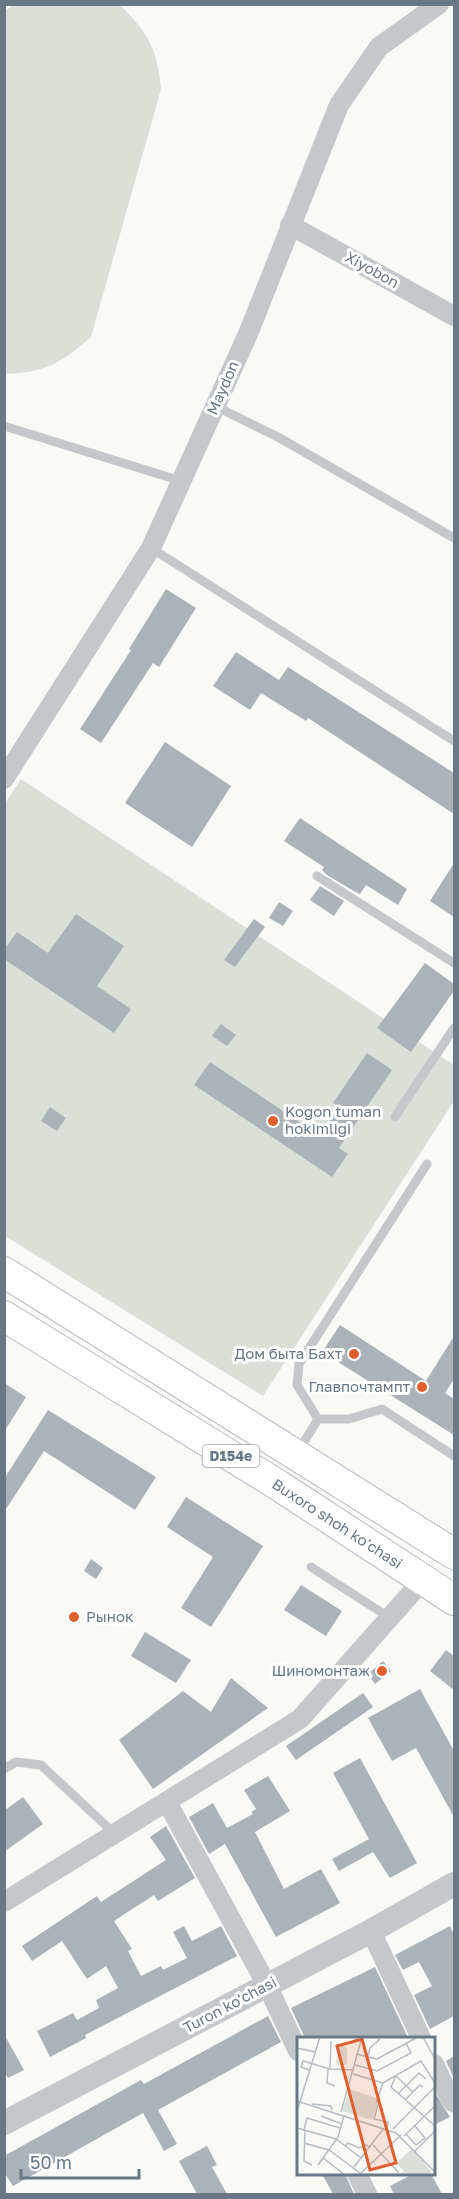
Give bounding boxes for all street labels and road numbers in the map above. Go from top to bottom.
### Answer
street label: Xiyobon [343,247,402,291]
street label: Maydon [202,358,242,417]
road number: D154e [202,1445,260,1467]
street label: Buxoro shoh ko'chasi [269,1474,406,1572]
street label: Turon ko'chasi [180,1972,279,2036]

